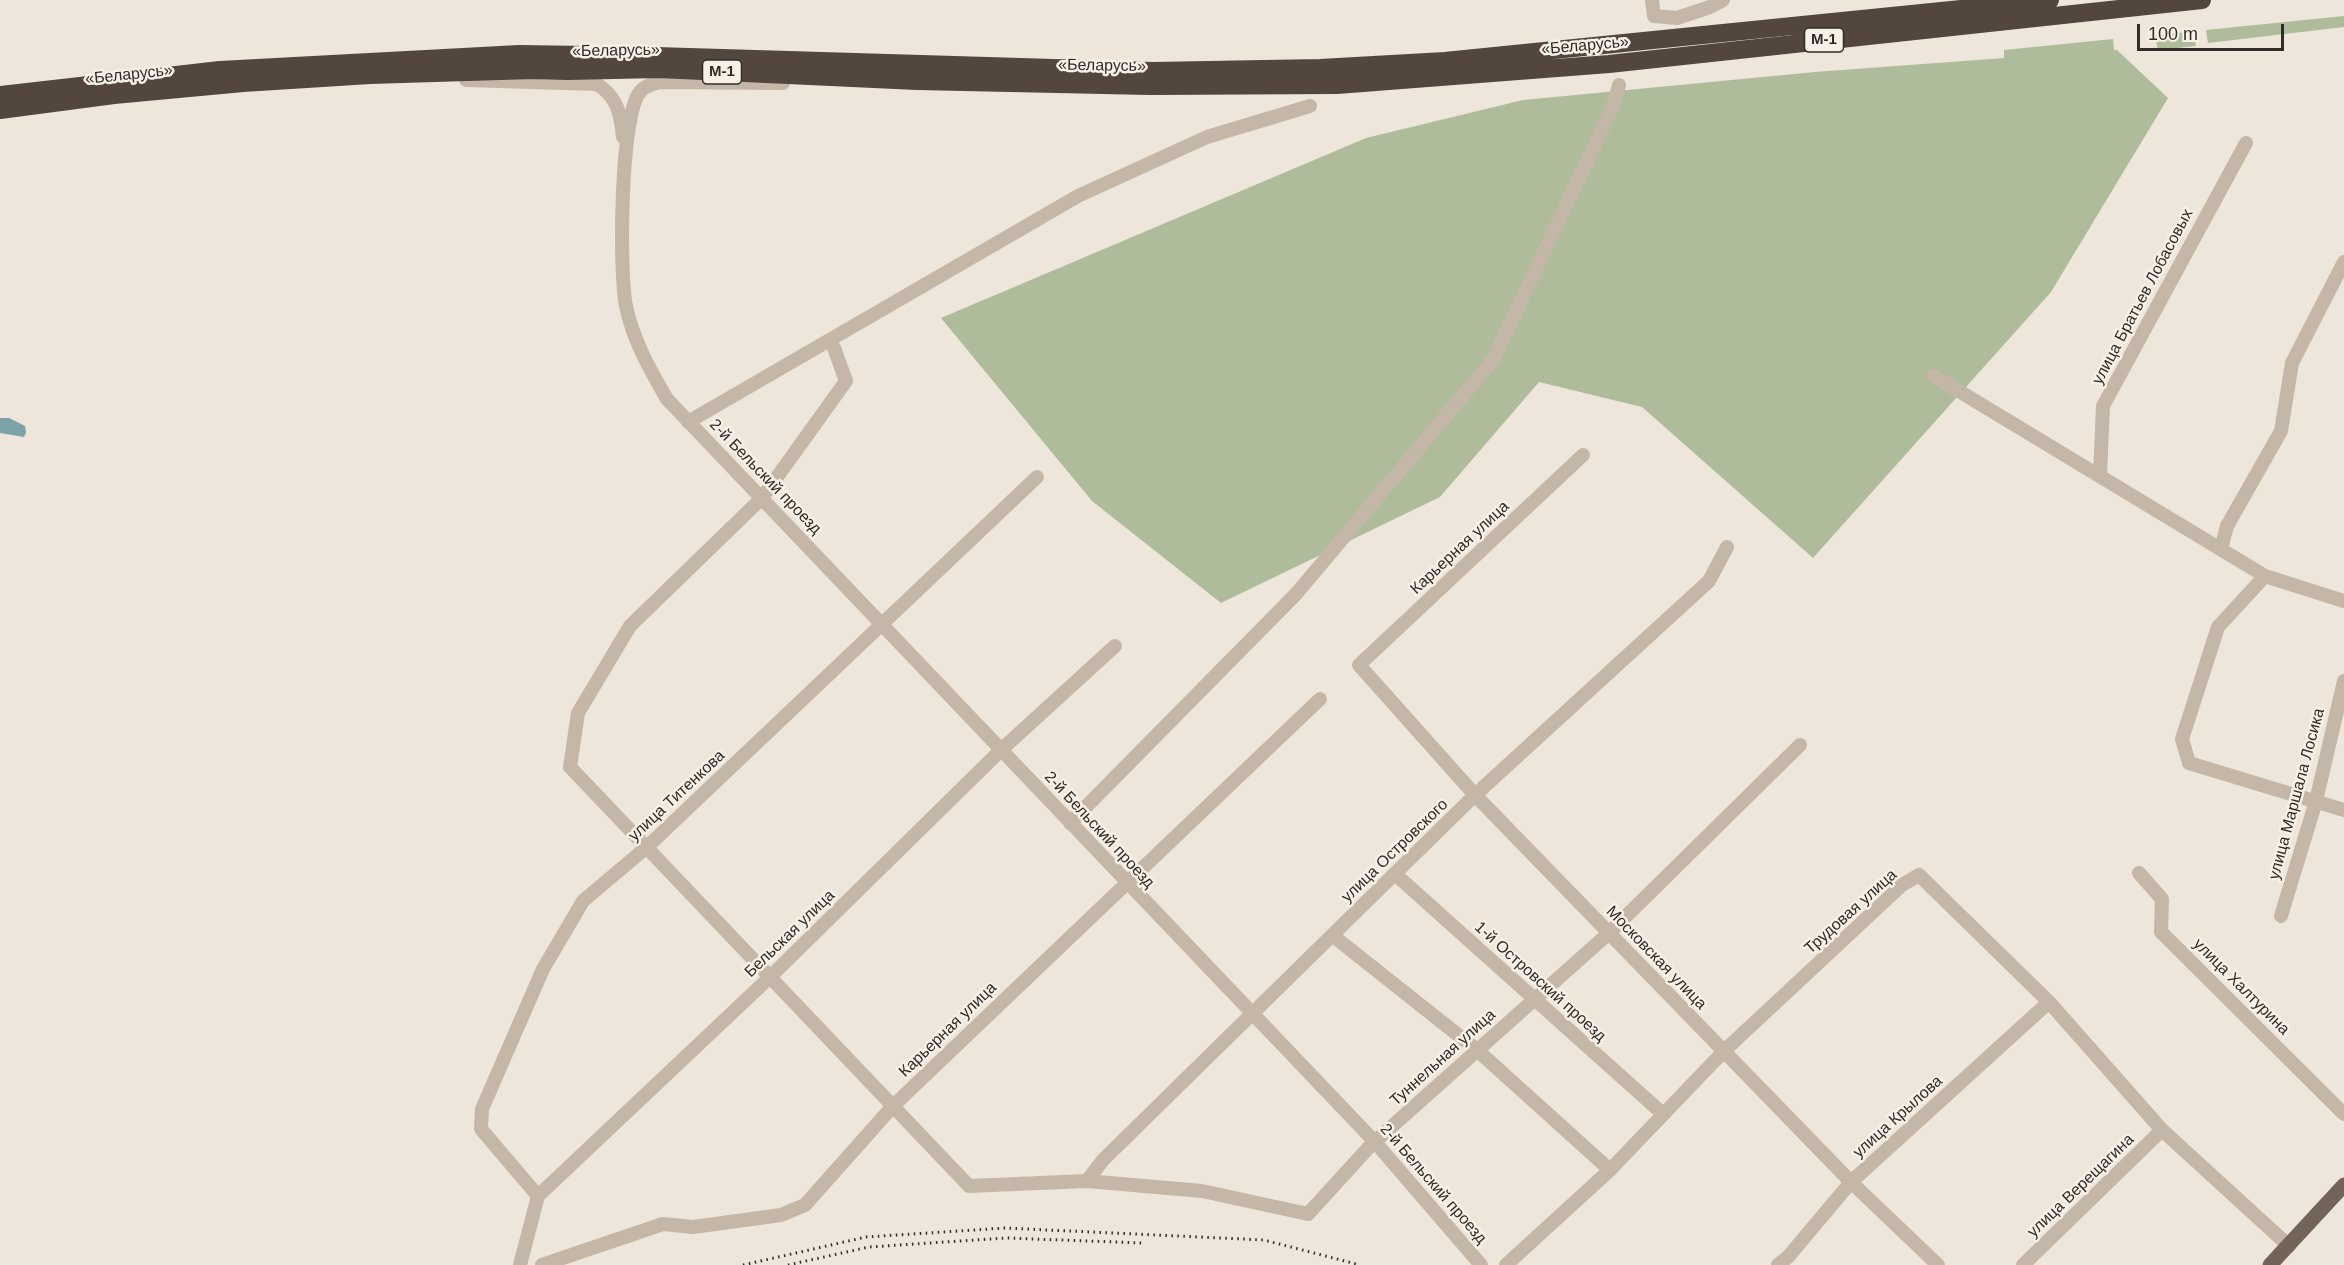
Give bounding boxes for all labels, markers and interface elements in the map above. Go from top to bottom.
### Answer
scale bar [2140,12,2287,50]
text: 100 m [2148,24,2198,44]
road number: М-1 [1804,28,1844,52]
street label: «Беларусь» [1540,33,1630,59]
street label: «Беларусь» [572,41,660,61]
street label: «Беларусь» [1058,56,1146,76]
road number: М-1 [702,60,742,84]
street label: «Беларусь» [84,61,174,89]
street label: улица Братьев Лобасовых [2089,206,2197,388]
street label: 2-й Бельский проезд [705,415,825,539]
street label: Карьерная улица [1407,497,1513,599]
street label: улица Маршала Лосика [2265,706,2329,882]
street label: улица Титенкова [625,746,729,846]
street label: 2-й Бельский проезд [1040,768,1158,892]
street label: улица Островского [1338,795,1452,907]
street label: Трудовая улица [1801,866,1901,958]
street label: Бельская улица [741,886,839,982]
street label: Московская улица [1602,902,1710,1014]
street label: 1-й Островский проезд [1470,918,1610,1046]
street label: улица Халтурина [2189,935,2293,1039]
street label: Карьерная улица [895,979,1001,1081]
street label: Туннельная улица [1386,1006,1500,1110]
street label: улица Крылова [1849,1072,1947,1162]
street label: 2-й Бельский проезд [1376,1120,1490,1248]
street label: улица Верещагина [2024,1130,2138,1242]

